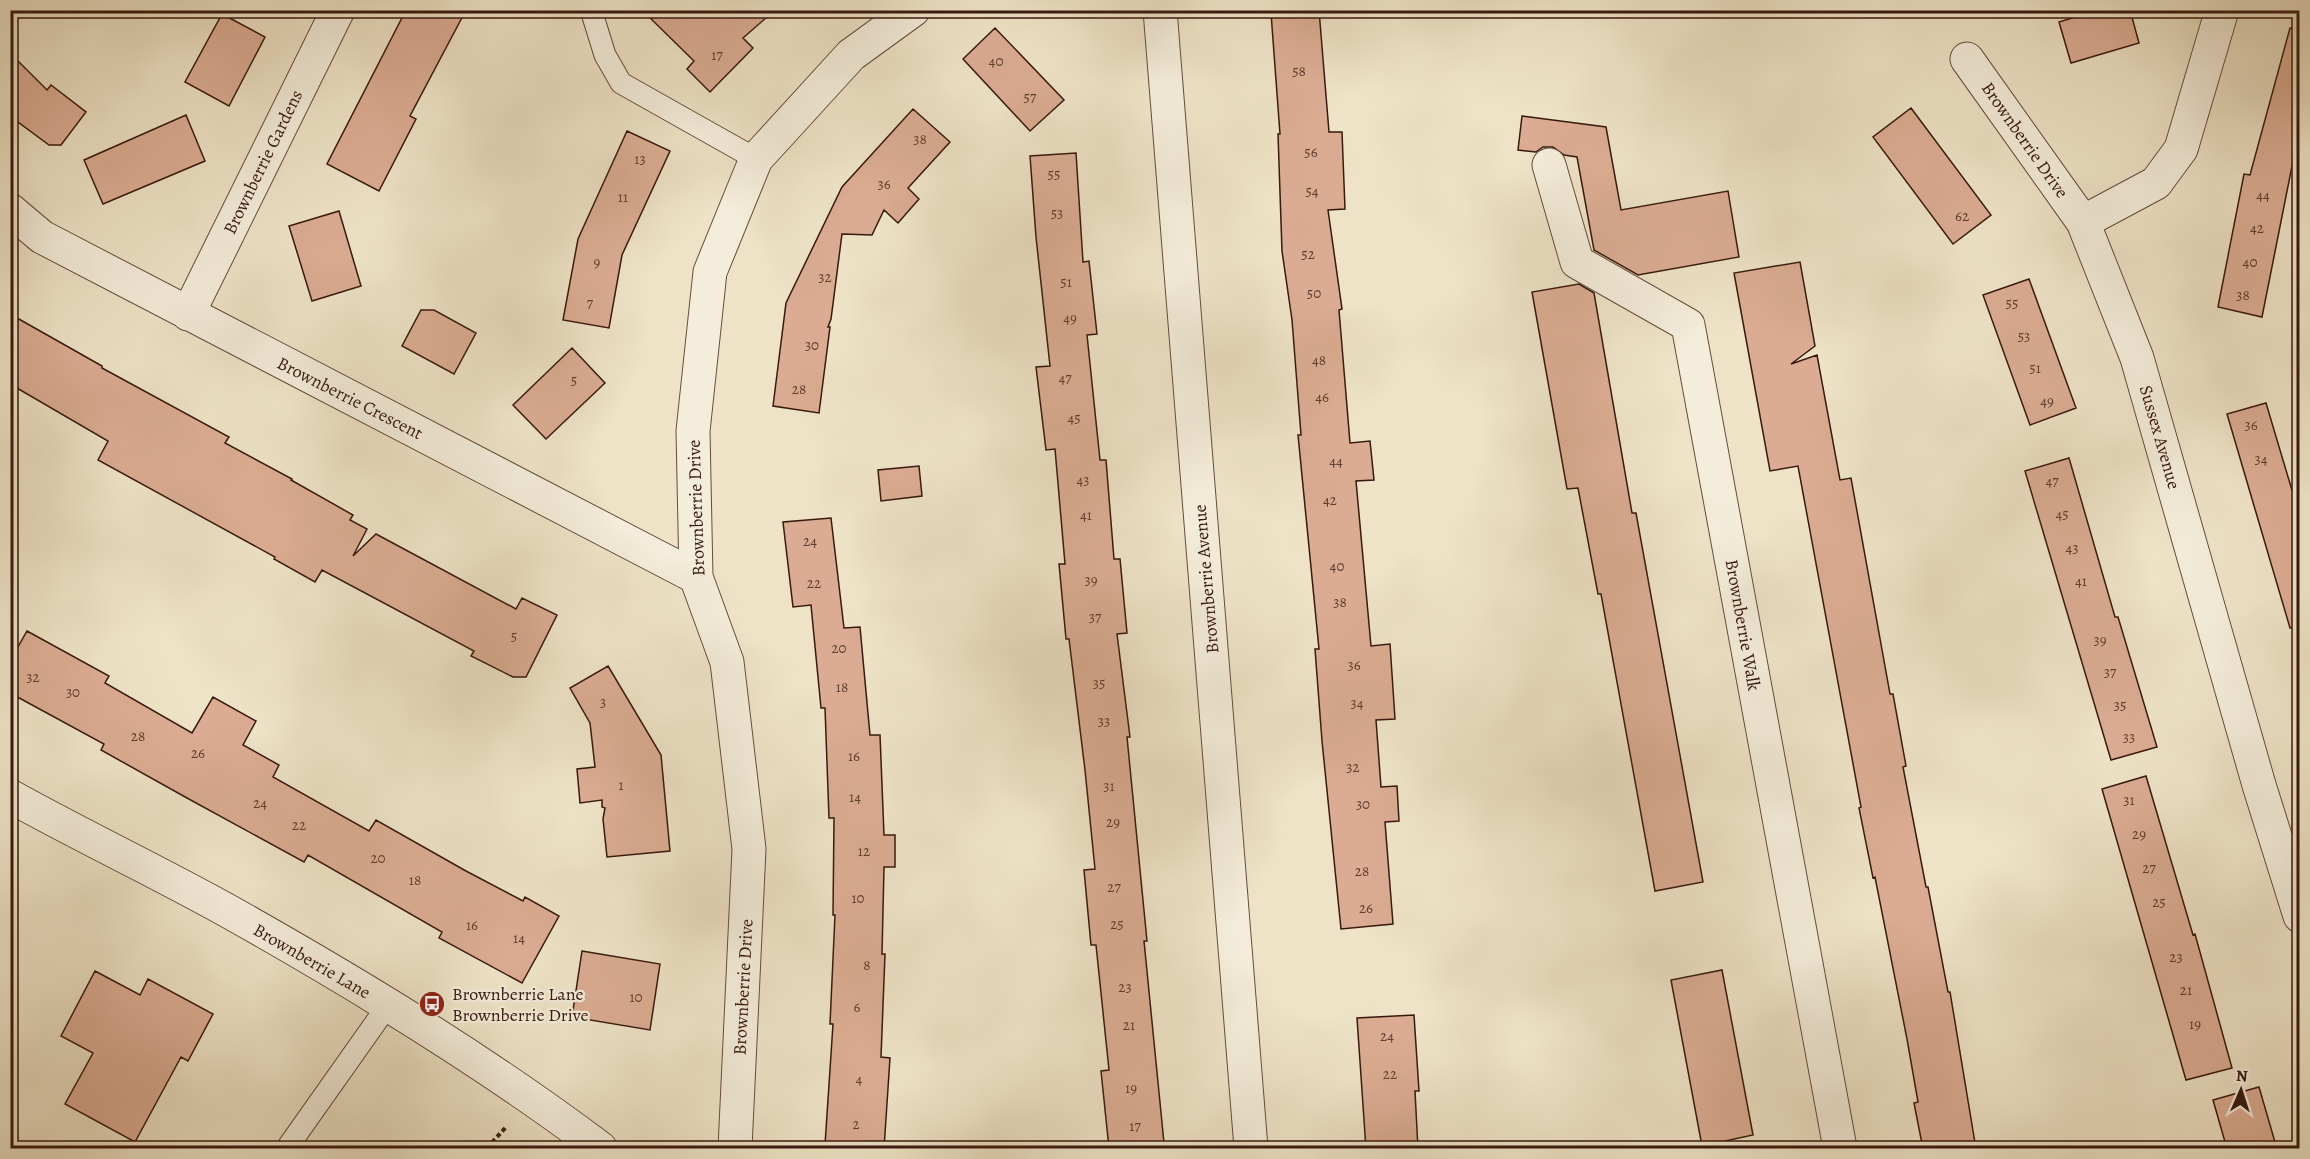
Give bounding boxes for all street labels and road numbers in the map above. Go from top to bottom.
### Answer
street label: Brownberrie Drive [1976,77,2074,203]
street label: Brownberrie Gardens [218,86,308,238]
street label: Brownberrie Crescent [273,351,427,445]
street label: Sussex Avenue [2134,382,2186,492]
street label: Brownberrie Drive [682,439,710,577]
street label: Brownberrie Avenue [1188,503,1224,655]
street label: Brownberrie Walk [1720,557,1766,693]
street label: Brownberrie Lane [249,918,375,1004]
street label: Brownberrie Drive [727,918,759,1056]

